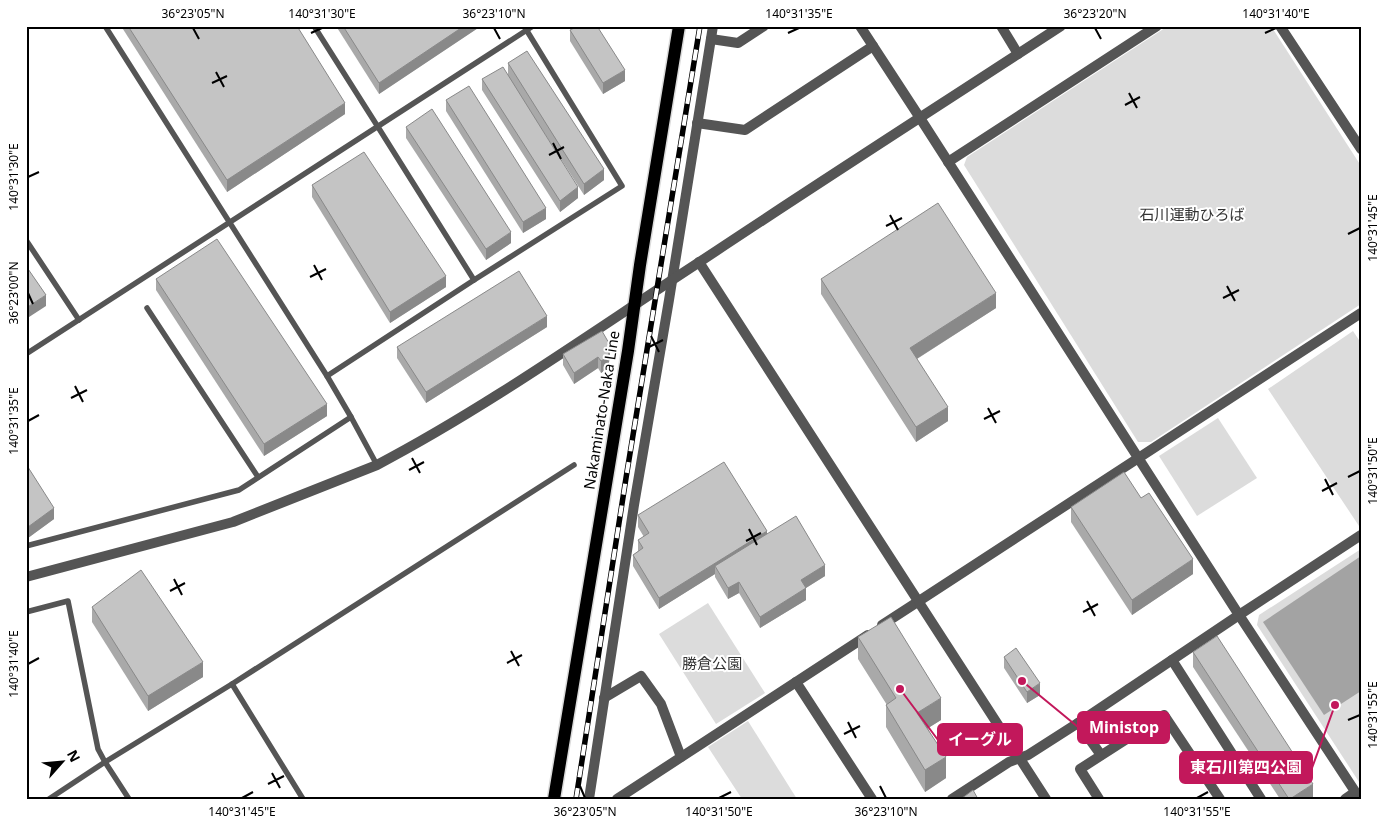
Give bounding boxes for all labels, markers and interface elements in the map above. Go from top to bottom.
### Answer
text: 36°23'05"N [161,5,225,22]
text: 140°31'30"E [288,5,356,22]
text: 36°23'10"N [462,5,526,22]
text: 140°31'35"E [765,5,833,22]
text: 36°23'20"N [1063,5,1127,22]
text: 140°31'40"E [1242,5,1310,22]
text: 140°31'30"E [5,143,22,211]
text: 140°31'45"E [1364,194,1381,262]
park label: 石川運動ひろば [1139,204,1245,224]
text: 36°23'00"N [5,261,22,325]
street label: Nakaminato-Naka Line [579,329,623,491]
text: 140°31'35"E [5,387,22,455]
text: 140°31'50"E [1364,437,1381,505]
text: 140°31'40"E [5,630,22,698]
park label: 勝倉公園 [682,653,742,673]
text: 140°31'55"E [1364,681,1381,749]
callout: Ministop [1078,712,1169,743]
text: Ministop [1089,716,1159,738]
callout: イーグル [938,724,1022,755]
text: イーグル [948,728,1012,750]
north arrow [38,738,88,788]
text: N [63,746,85,765]
callout: 東石川第四公園 [1180,752,1312,783]
text: 東石川第四公園 [1190,756,1302,778]
text: 140°31'45"E [208,803,276,820]
text: 36°23'05"N [553,803,617,820]
text: 140°31'50"E [685,803,753,820]
text: 36°23'10"N [854,803,918,820]
text: 140°31'55"E [1163,803,1231,820]

